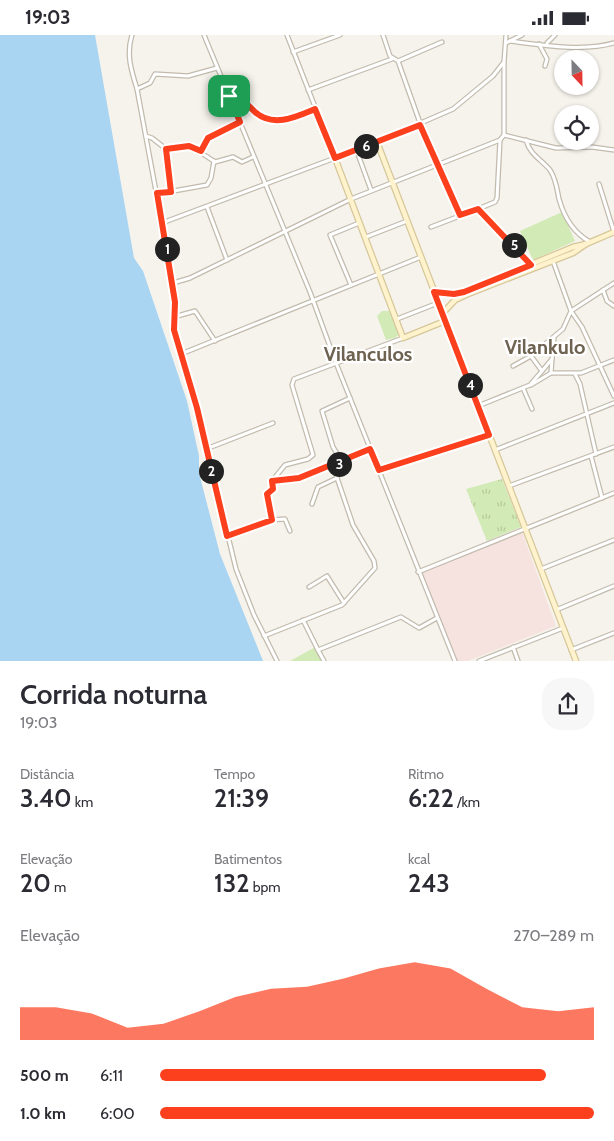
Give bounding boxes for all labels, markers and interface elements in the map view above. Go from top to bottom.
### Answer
text: 19:03 [25,6,71,29]
north arrow [554,50,599,95]
map controls [554,50,599,150]
pin [208,75,250,117]
icon: arrive [215,82,243,110]
button: locate [554,105,599,150]
pin: 6 [354,133,378,159]
text: 6 [363,137,370,155]
pin: 5 [502,233,526,257]
text: 5 [511,236,518,254]
pin: 1 [154,237,180,261]
text: 1 [165,240,170,258]
district label: Vilankulo [505,335,585,359]
district label: Vilanculos [324,342,412,366]
pin: 4 [458,373,482,397]
text: 4 [466,376,475,394]
pin: 3 [326,451,352,477]
text: 3 [336,455,343,473]
pin: 2 [198,459,224,483]
text: 2 [208,462,215,480]
text: Corrida noturna [20,677,207,711]
button: share [542,678,594,730]
text: 19:03 [20,713,57,732]
text: Distância [20,765,74,783]
text: Tempo [214,765,255,783]
text: Ritmo [408,765,444,783]
text: 3.40 [20,783,72,813]
text: 21:39 [214,783,269,813]
text: 6:22 [408,783,454,813]
text: km [72,793,93,811]
text: /km [454,793,480,811]
text: Elevação [20,850,72,868]
text: Batimentos [214,850,282,868]
text: kcal [408,850,430,868]
text: 20 [20,868,51,898]
text: 132 [214,868,250,898]
text: 243 [408,868,450,898]
text: m [51,878,66,896]
text: bpm [250,878,281,896]
text: Elevação [20,926,80,945]
text: 270–289 m [513,926,594,945]
text: 500 m [20,1066,69,1085]
text: 6:11 [100,1066,123,1085]
text: 1.0 km [20,1104,66,1123]
text: 6:00 [100,1104,135,1123]

